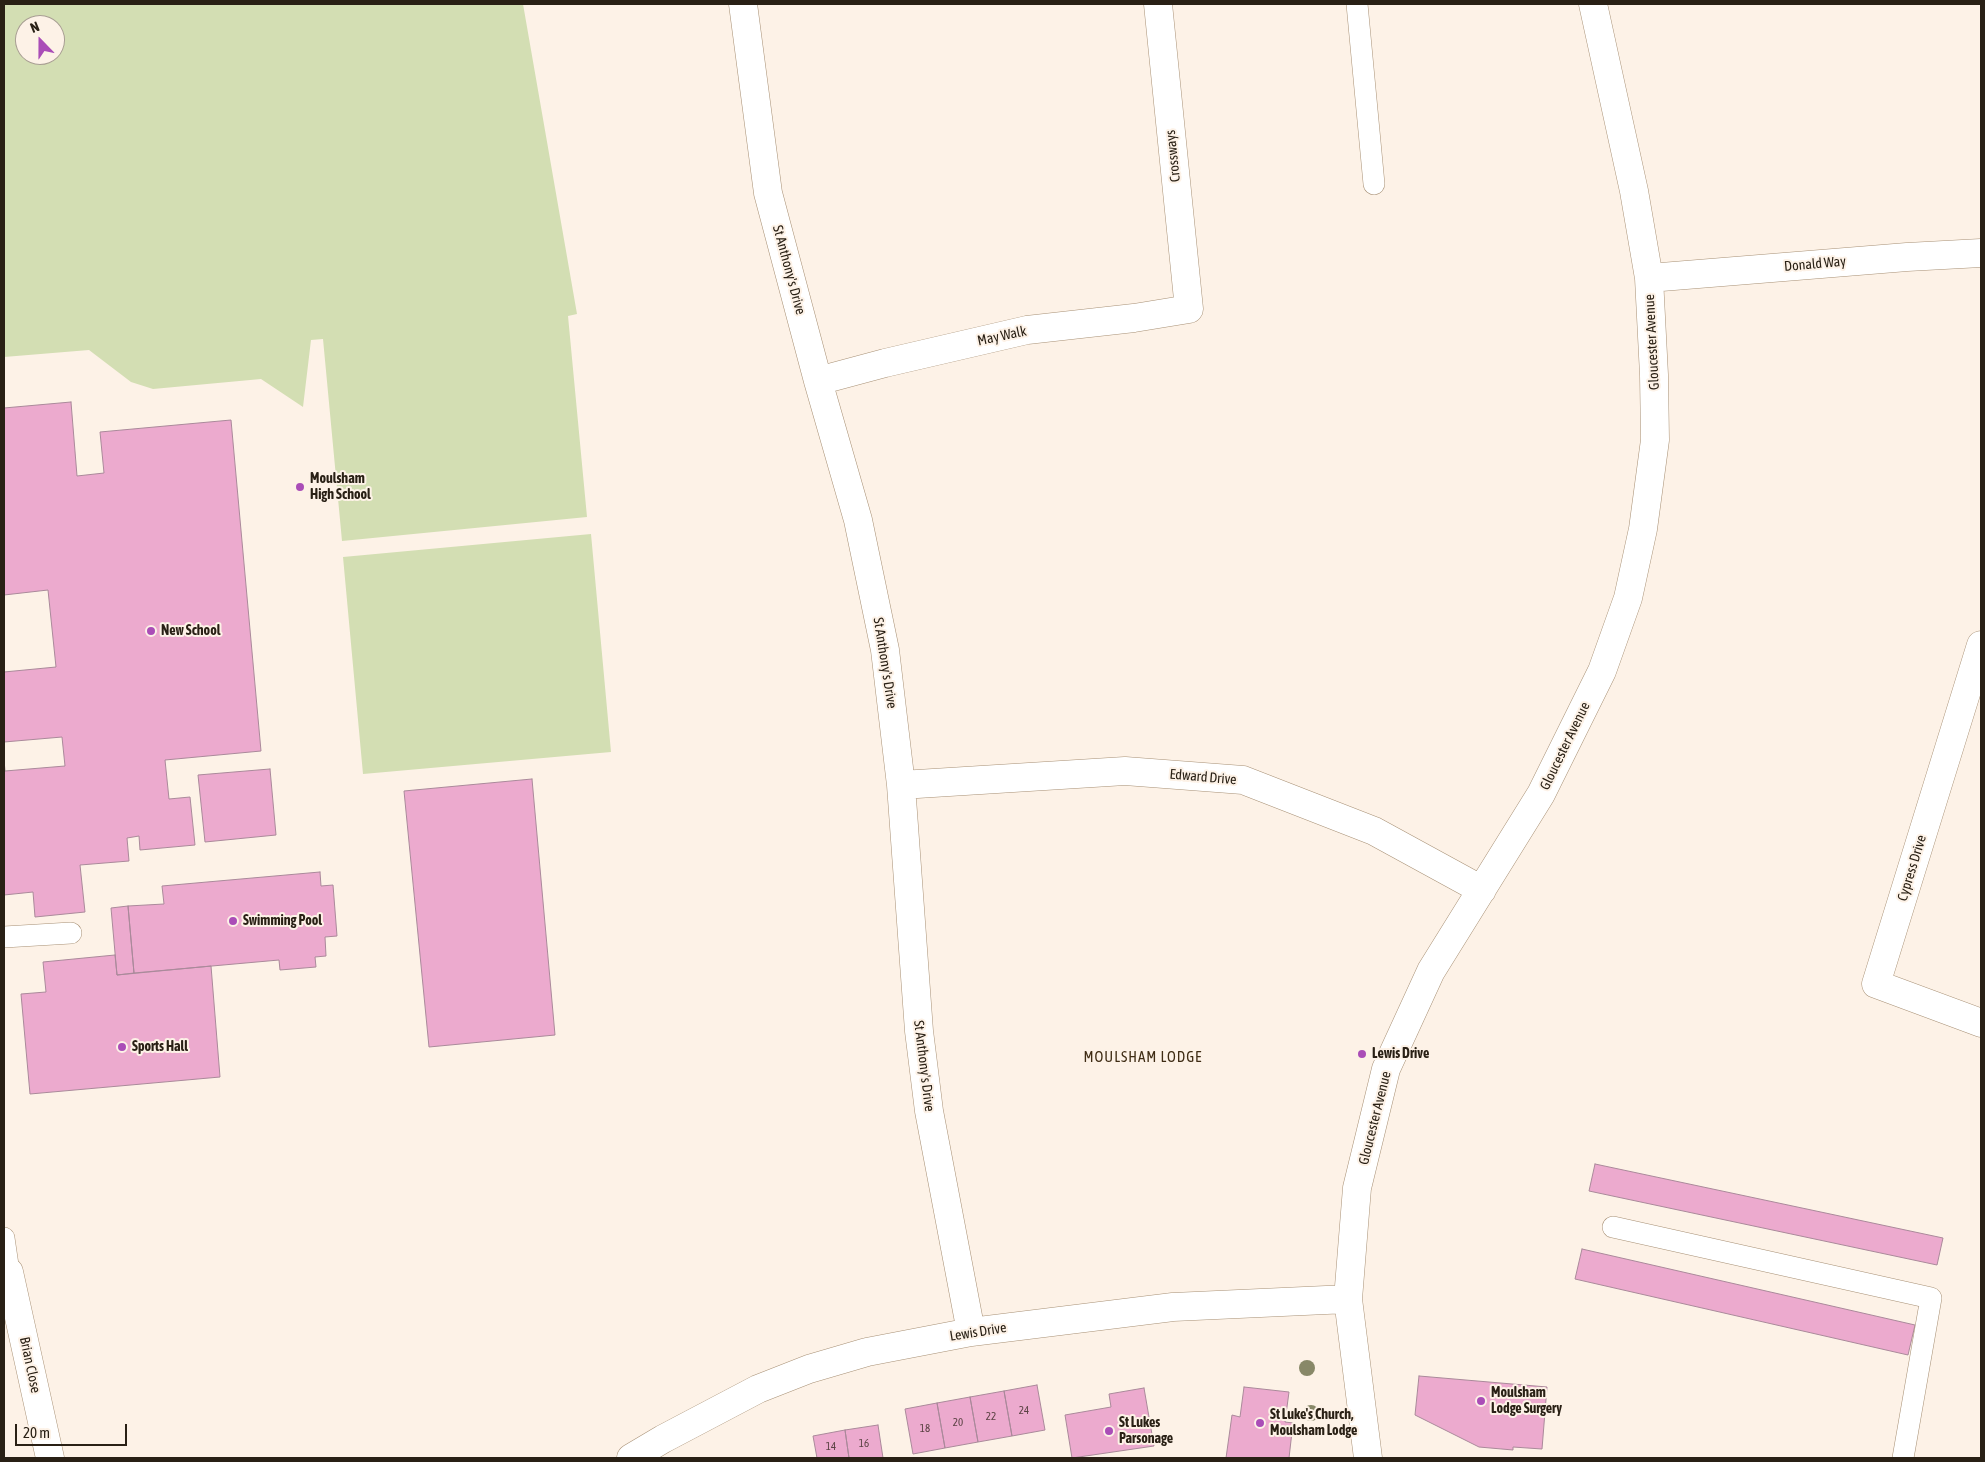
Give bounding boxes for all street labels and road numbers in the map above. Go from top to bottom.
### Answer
street label: Crossways [1162,129,1184,183]
street label: St Anthony's Drive [769,224,809,316]
street label: Donald Way [1783,253,1847,275]
street label: Gloucester Avenue [1641,294,1663,390]
street label: May Walk [976,323,1028,349]
street label: St Anthony's Drive [870,616,900,710]
street label: Gloucester Avenue [1536,699,1594,793]
street label: Edward Drive [1169,766,1237,788]
street label: Cypress Drive [1894,833,1930,903]
street label: St Anthony's Drive [910,1019,938,1113]
street label: Gloucester Avenue [1355,1069,1395,1167]
street label: Lewis Drive [948,1319,1008,1345]
street label: Brian Close [16,1335,44,1395]

